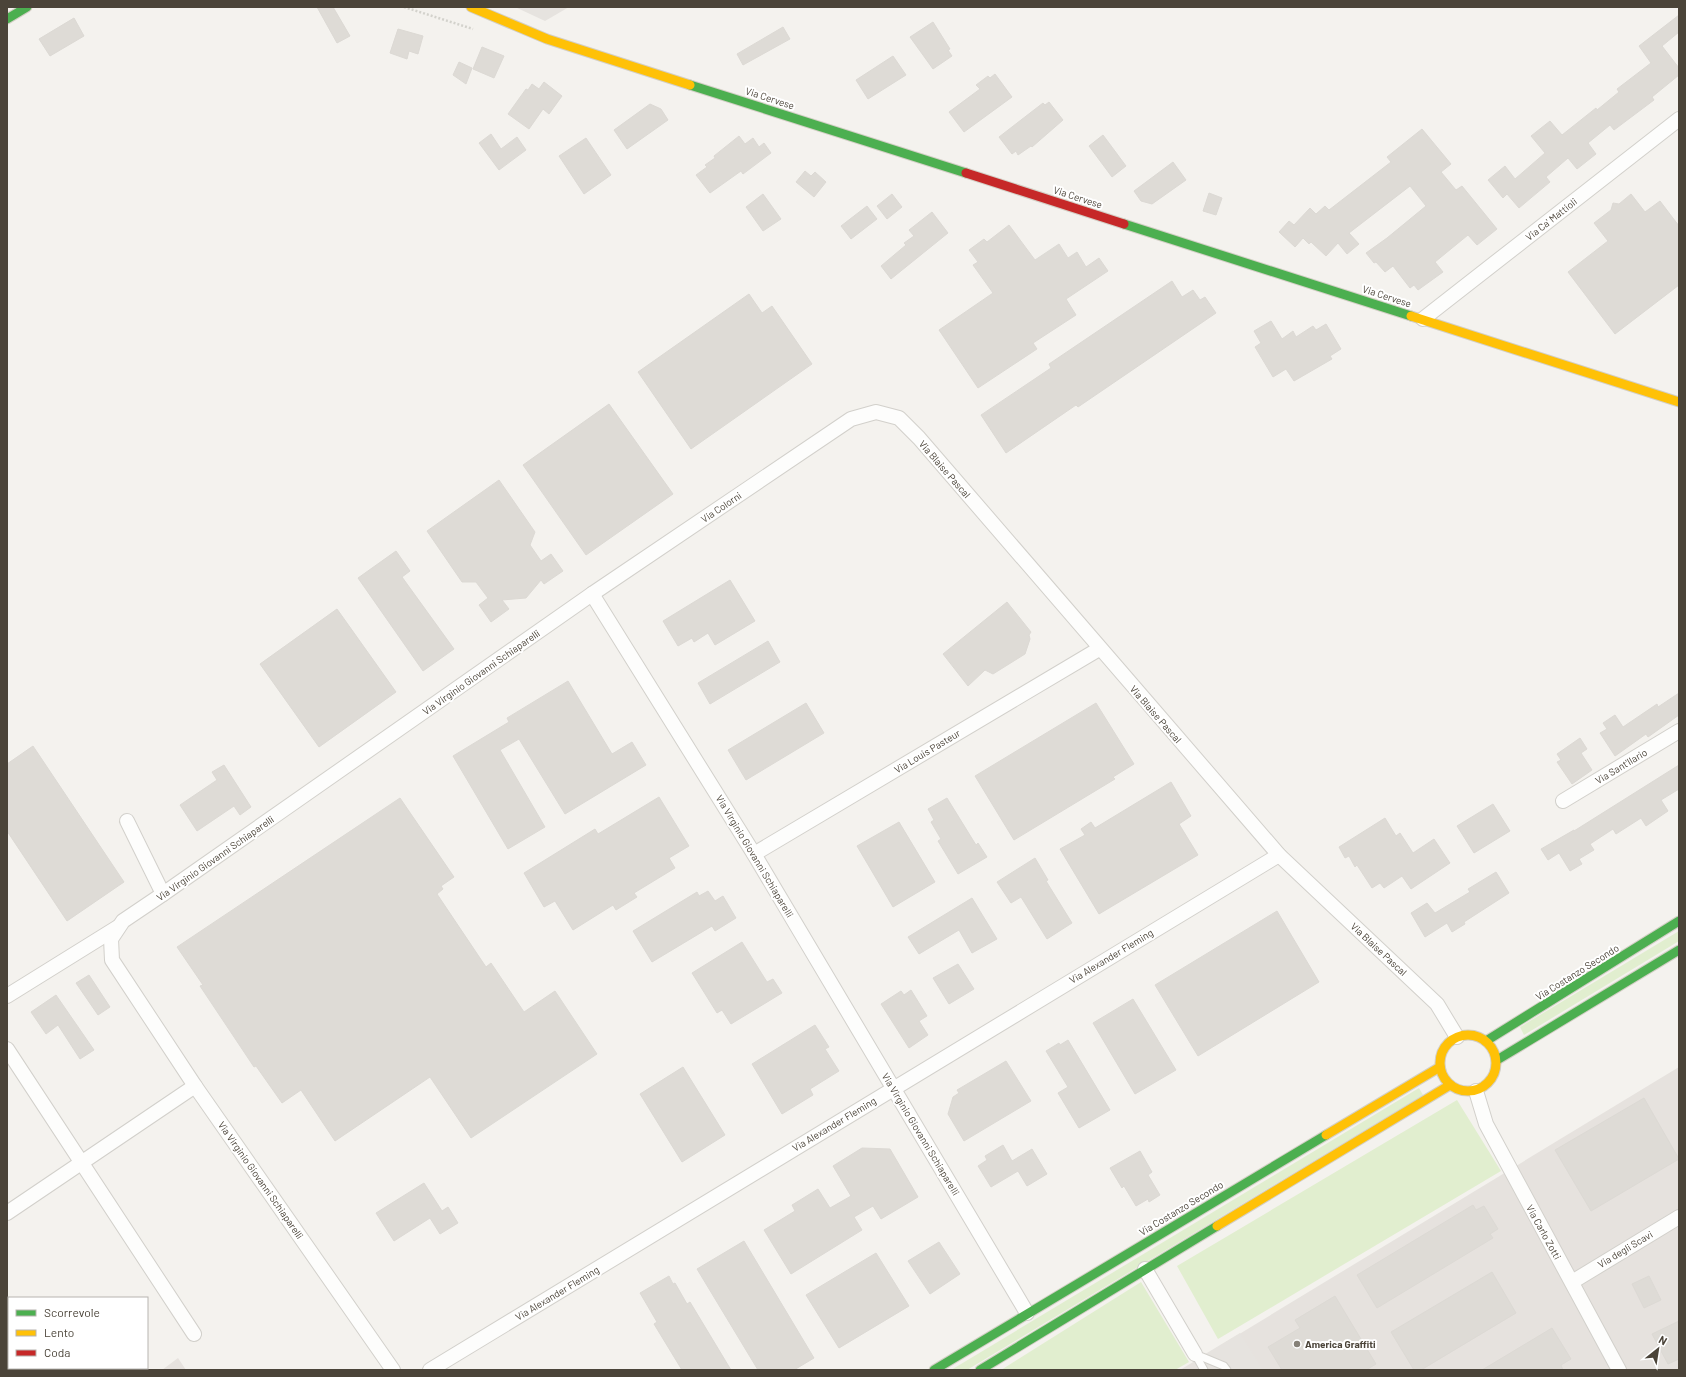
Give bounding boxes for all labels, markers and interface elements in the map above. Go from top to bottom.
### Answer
street label: Via Cervese [744,84,796,112]
street label: Via Cervese [1052,183,1104,211]
street label: Via Ca' Mattioli [1523,195,1579,243]
street label: Via Cervese [1361,282,1413,310]
street label: Via Blaise Pascal [917,438,973,500]
street label: Via Colorni [698,489,744,525]
street label: Via Virginio Giovanni Schiaparelli [420,627,542,717]
street label: Via Blaise Pascal [1128,683,1184,745]
street label: Via Louis Pasteur [892,726,963,775]
street label: Via Sant'Ilario [1593,746,1649,786]
street label: Via Virginio Giovanni Schiaparelli [714,793,796,919]
street label: Via Virginio Giovanni Schiaparelli [154,813,276,903]
street label: Via Blaise Pascal [1348,920,1410,978]
street label: Via Alexander Fleming [1067,926,1155,986]
street label: Via Costanzo Secondo [1533,941,1621,1003]
street label: Via Virginio Giovanni Schiaparelli [880,1071,962,1197]
street label: Via Alexander Fleming [790,1094,878,1154]
street label: Via Virginio Giovanni Schiaparelli [216,1119,306,1241]
street label: Via Costanzo Secondo [1137,1178,1225,1238]
street label: Via Carlo Zotti [1524,1203,1564,1261]
street label: Via degli Scavi [1595,1228,1655,1270]
street label: Via Alexander Fleming [513,1263,601,1323]
legend [8,1297,148,1369]
text: Scorrevole [44,1305,100,1319]
text: Lento [44,1325,74,1339]
north arrow [1638,1329,1678,1369]
text: N [1657,1332,1670,1347]
place label: America Graffiti [1305,1338,1376,1350]
marker: America Graffiti [1292,1339,1302,1349]
text: Coda [44,1345,71,1359]

